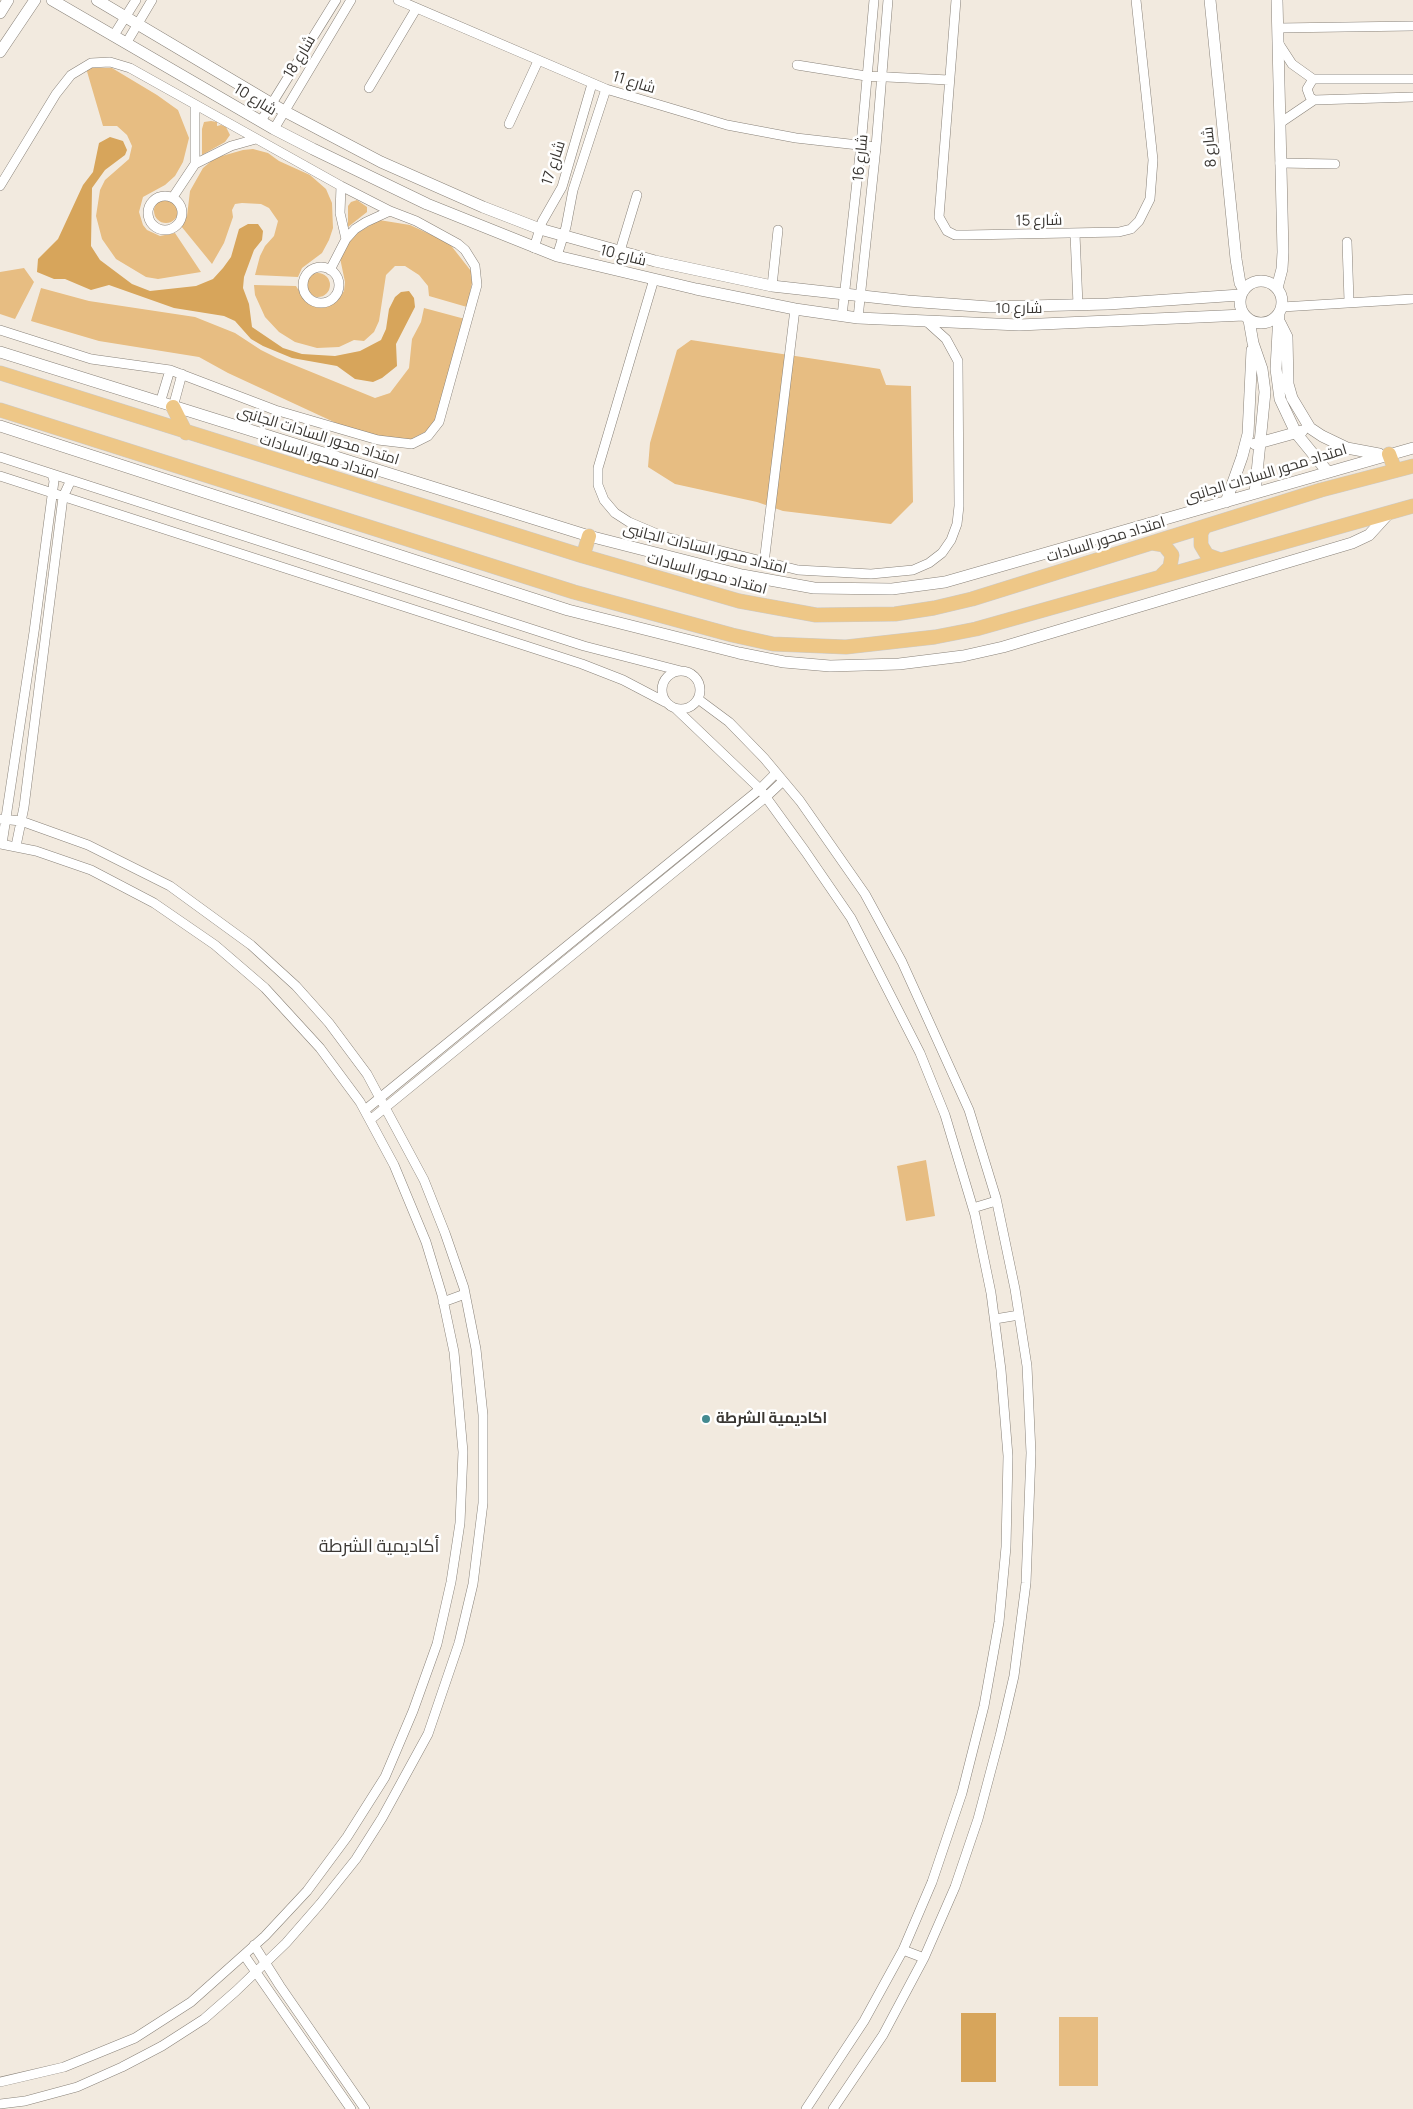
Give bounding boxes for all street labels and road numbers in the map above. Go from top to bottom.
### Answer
street label: شارع 18 [280,32,320,82]
street label: شارع 11 [610,68,658,98]
street label: شارع 10 [230,80,280,120]
street label: شارع 8 [1199,126,1221,168]
street label: شارع 16 [850,134,872,182]
street label: شارع 17 [538,139,570,187]
street label: شارع 15 [1016,212,1062,230]
street label: شارع 10 [598,242,648,270]
street label: شارع 10 [995,300,1043,318]
street label: امتداد محور السادات الجانبى [235,403,401,469]
street label: امتداد محور السادات [257,430,381,484]
street label: امتداد محور السادات الجانبى [1183,441,1349,507]
street label: امتداد محور السادات [1044,513,1168,567]
street label: امتداد محور السادات الجانبى [621,520,789,578]
street label: امتداد محور السادات [645,549,769,599]

